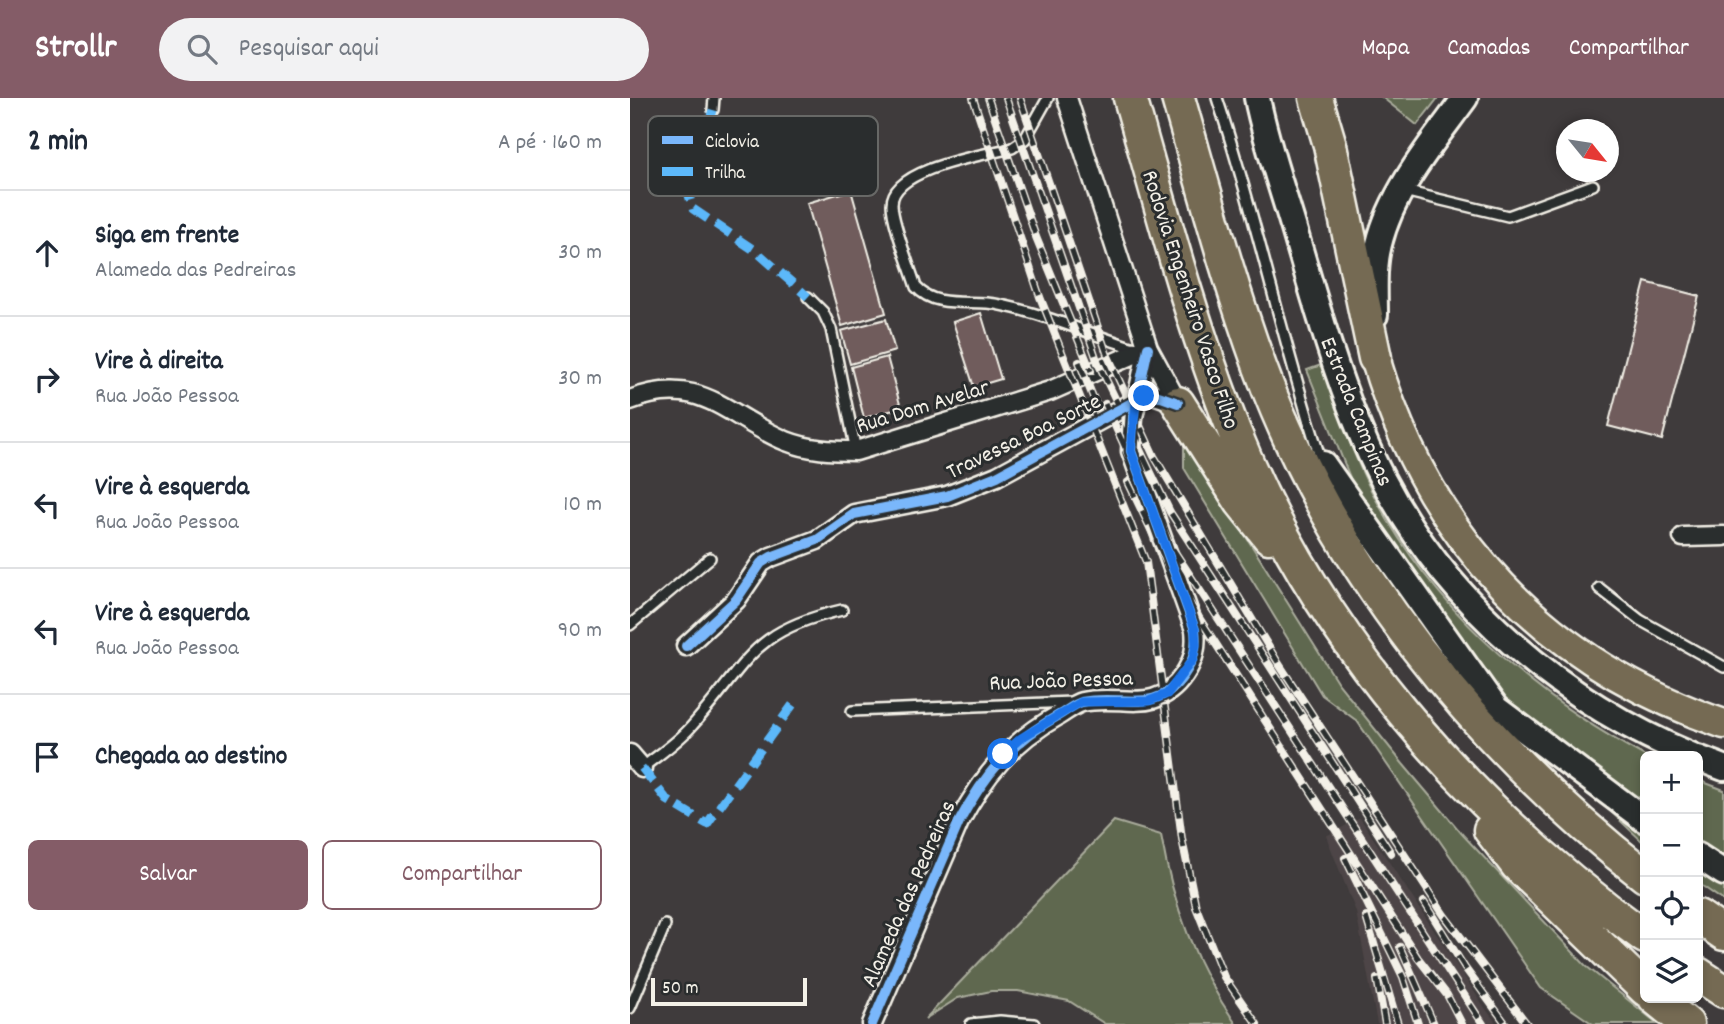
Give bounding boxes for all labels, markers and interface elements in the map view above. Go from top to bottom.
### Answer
search box [159,18,649,81]
text: Strollr [35,26,117,73]
icon: search [183,30,221,68]
text: Pesquisar aqui [239,31,379,68]
text: Mapa [1362,32,1409,66]
text: Camadas [1447,32,1531,66]
text: Compartilhar [1569,32,1689,66]
legend [648,116,878,196]
north arrow [1556,119,1619,182]
text: 2 min [28,122,88,165]
text: A pé · 160 m [498,127,602,160]
text: Ciclovia [705,130,760,157]
text: Trilha [705,161,746,188]
street label: Rodovia Engenheiro Vasco Filho [1131,167,1246,434]
text: Siga em frente [95,218,239,255]
icon: ahead [28,234,66,272]
text: 30 m [558,237,602,270]
text: Alameda das Pedreiras [95,255,296,288]
street label: Estrada Campinas [1310,333,1400,492]
text: Vire à direita [95,344,223,381]
icon: right [28,360,66,398]
text: 30 m [558,363,602,396]
street label: Rua Dom Avelar [852,372,994,444]
route end [1128,380,1159,411]
text: Rua João Pessoa [95,381,239,414]
street label: Travessa Boa Sorte [942,386,1107,490]
text: Vire à esquerda [95,470,249,507]
icon: left [28,486,66,524]
text: 10 m [563,489,602,522]
text: Rua João Pessoa [95,507,239,540]
text: Vire à esquerda [95,596,249,633]
icon: left [28,612,66,650]
text: 90 m [558,615,602,648]
text: Rua João Pessoa [95,633,239,666]
street label: Rua João Pessoa [989,663,1135,701]
icon: arrive [28,738,66,776]
route start [987,738,1018,769]
text: Chegada ao destino [95,739,287,776]
map controls [1640,751,1703,1003]
button: + [1640,751,1703,814]
street label: Alameda das Pedreiras [854,796,966,993]
button: − [1640,814,1703,877]
button: Salvar [28,840,308,910]
button: Compartilhar [322,840,602,910]
button: locate [1640,877,1703,940]
button: layers [1640,940,1703,1003]
scale bar [651,975,807,1007]
text: 50 m [662,976,699,1003]

